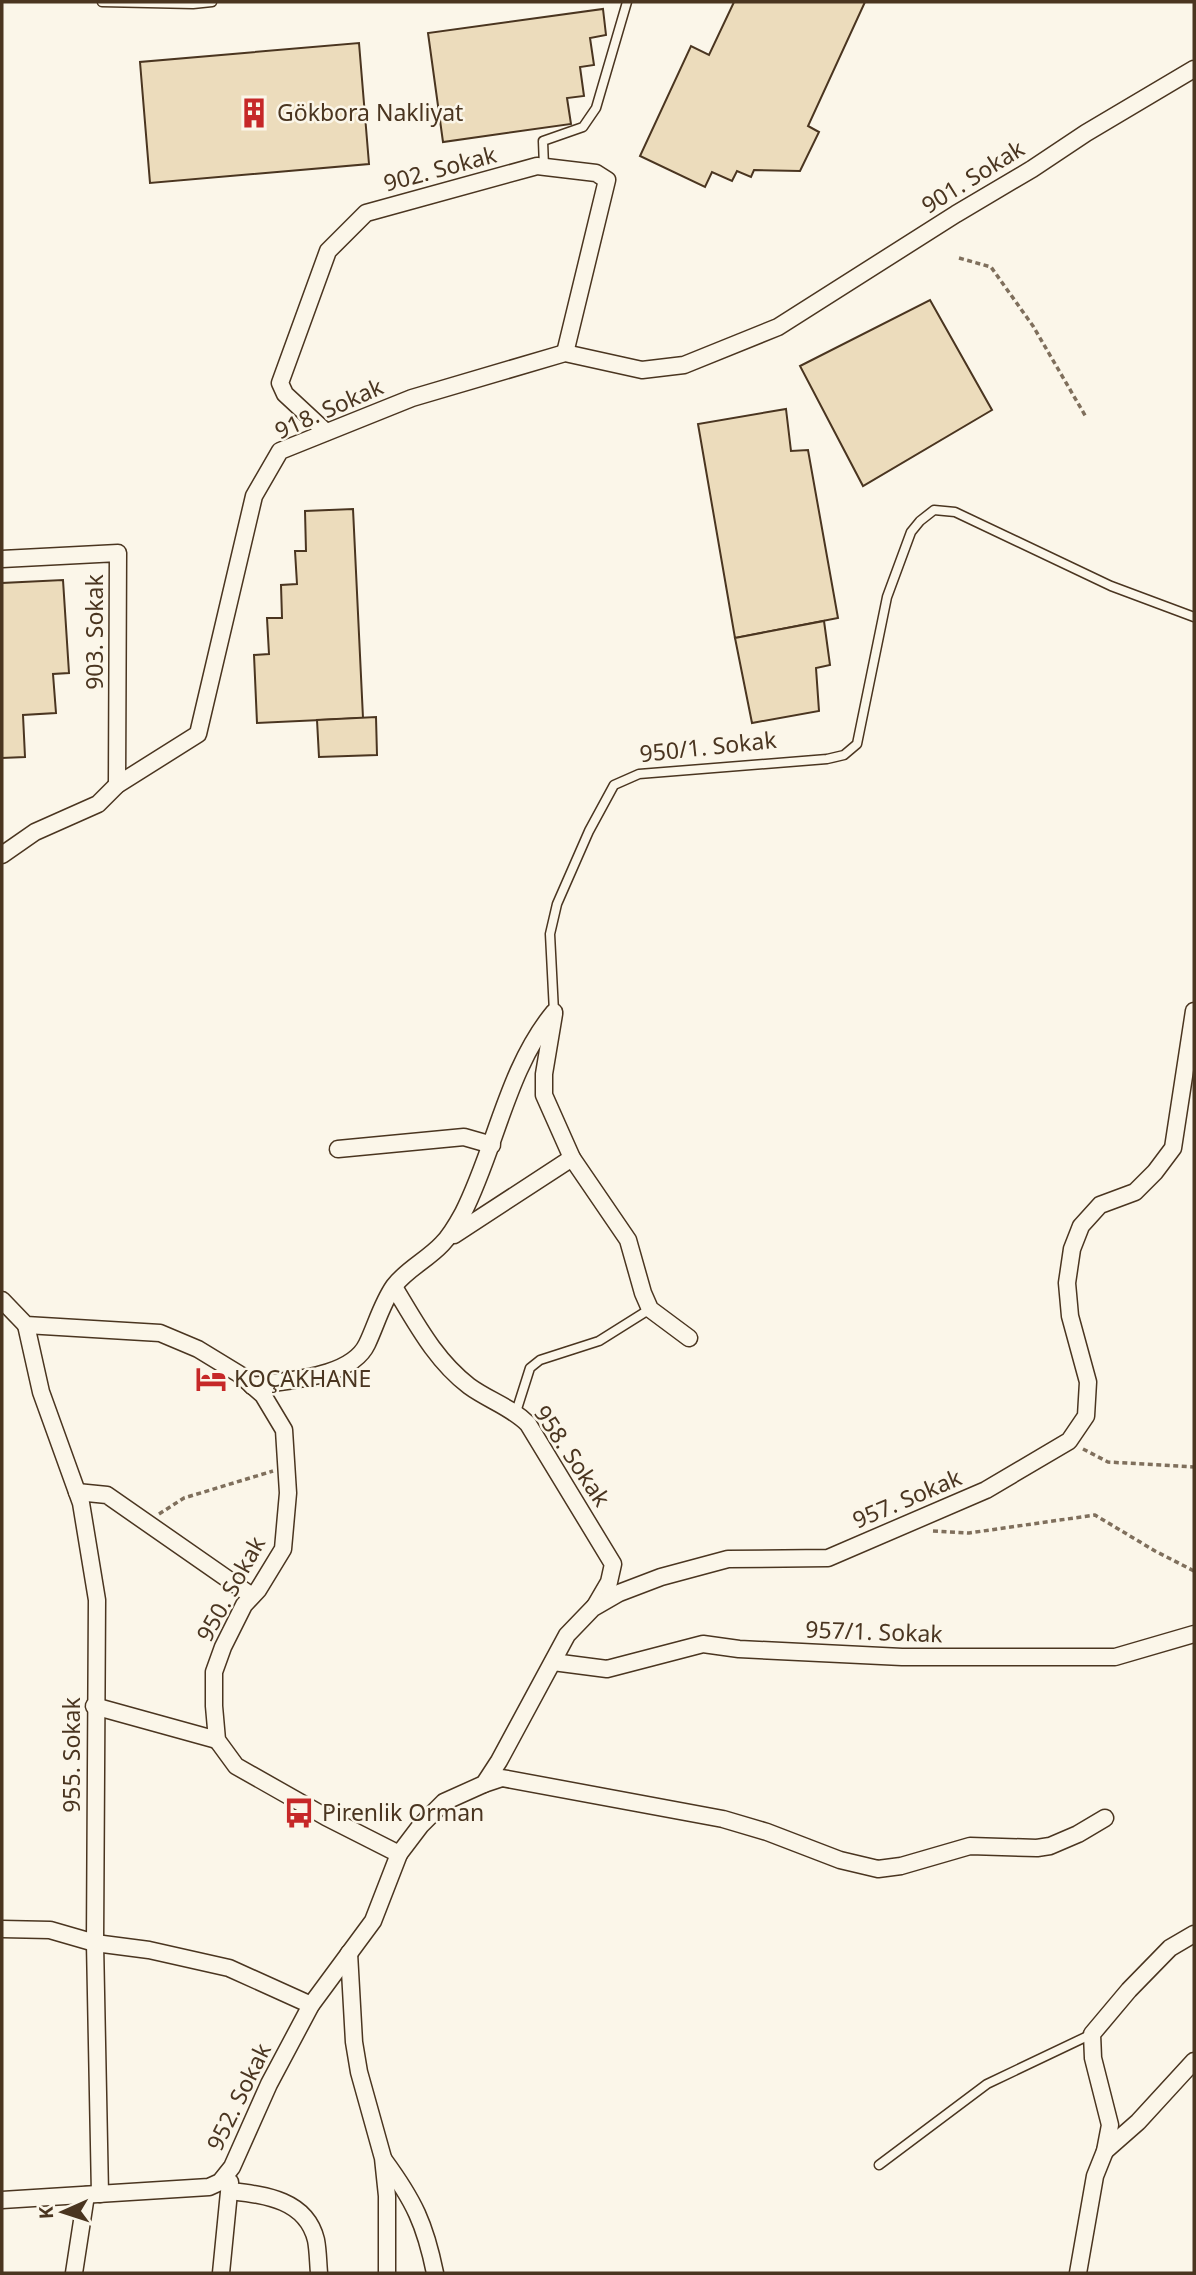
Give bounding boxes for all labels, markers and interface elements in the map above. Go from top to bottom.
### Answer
building icon: Gökbora Nakliyat [237,96,271,130]
place label: Gökbora Nakliyat [277,96,463,128]
street label: 901. Sokak [915,132,1031,220]
street label: 902. Sokak [380,137,500,198]
street label: 918. Sokak [269,370,389,446]
street label: 903. Sokak [78,573,110,690]
street label: 950/1. Sokak [638,723,779,769]
hotel icon: KOÇAKHANE [194,1362,228,1396]
place label: KOÇAKHANE [234,1362,371,1394]
street label: 958. Sokak [527,1399,619,1513]
street label: 957. Sokak [847,1460,967,1535]
street label: 950. Sokak [188,1530,272,1647]
street label: 957/1. Sokak [805,1613,944,1649]
street label: 955. Sokak [55,1696,87,1813]
bus stop icon: Pirenlik Orman [282,1796,316,1830]
place label: Pirenlik Orman [322,1796,484,1828]
street label: 952. Sokak [198,2037,278,2156]
north arrow [28,2177,98,2247]
text: K [33,2206,59,2220]

